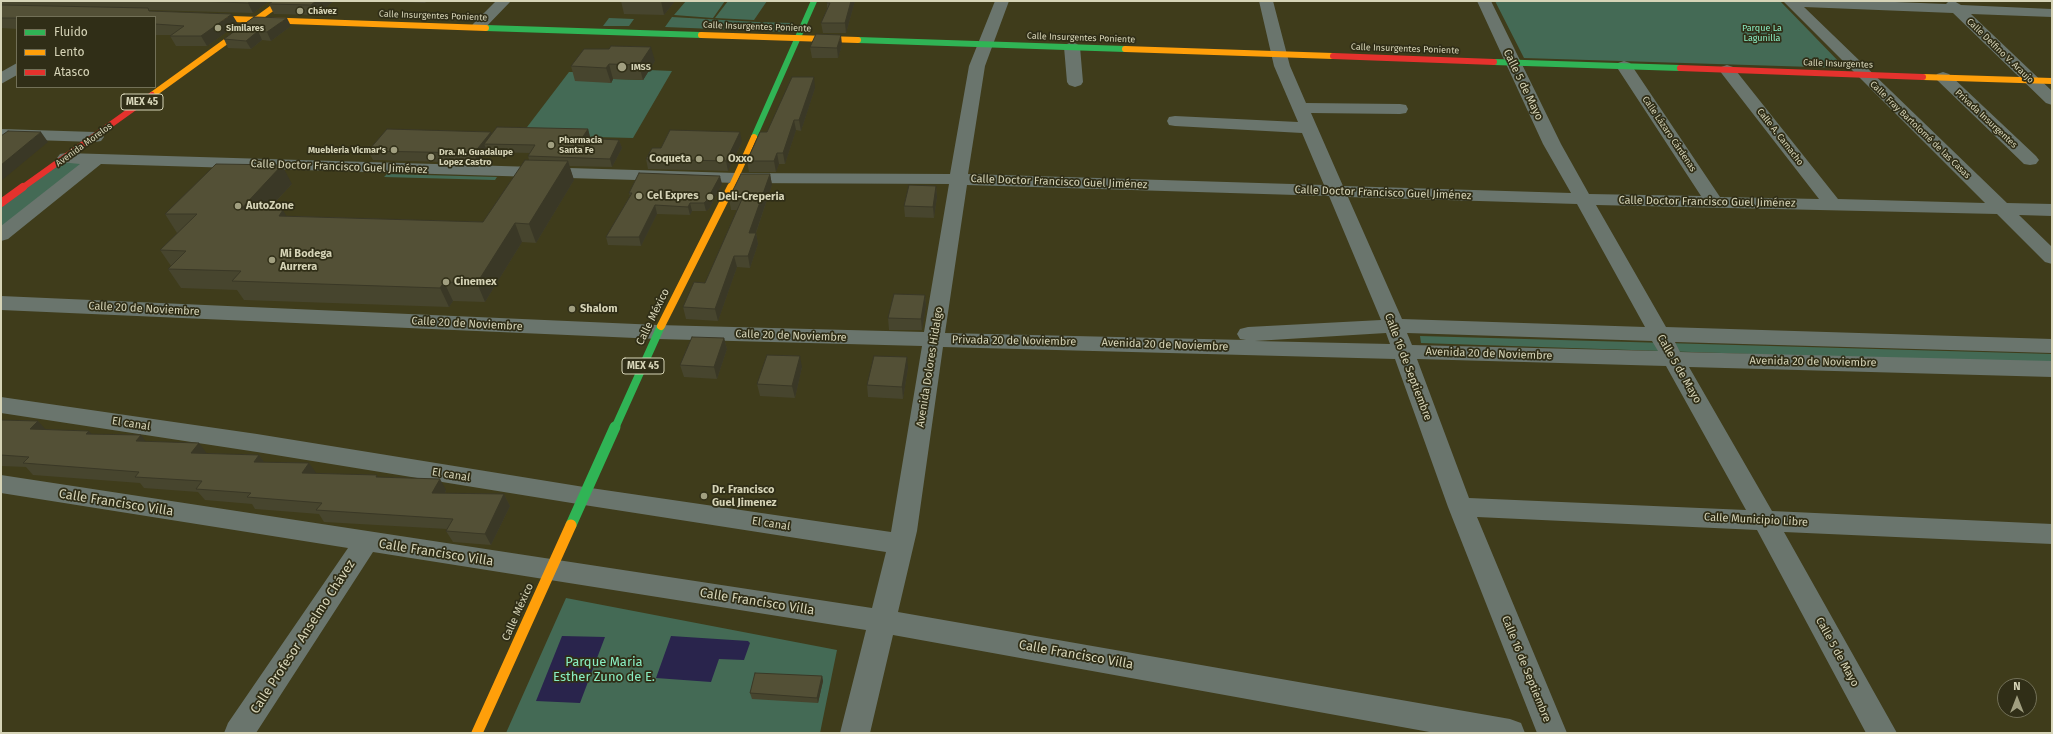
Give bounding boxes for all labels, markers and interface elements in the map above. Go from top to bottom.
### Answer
marker: Chávez [295,6,305,16]
place label: Chávez [308,6,337,16]
street label: Calle Insurgentes Poniente [379,9,487,23]
legend [16,16,156,88]
street label: Calle Delfino V. Araujo [1964,16,2036,86]
street label: Calle Insurgentes Poniente [703,20,811,34]
marker: Similares [213,23,223,33]
place label: Similares [226,23,264,33]
park label: Parque La Lagunilla [1742,23,1782,44]
text: Fluido [54,25,88,39]
street label: Calle Insurgentes Poniente [1027,31,1135,45]
street label: Calle Insurgentes Poniente [1351,42,1459,56]
text: Lento [54,45,84,59]
street label: Calle 5 de Mayo [1500,47,1546,123]
street label: Calle Insurgentes [1803,57,1873,71]
marker: IMSS [616,61,628,73]
place label: IMSS [631,62,651,72]
text: Atasco [54,65,90,79]
street label: Calle Fray Bartolomé de las Casas [1867,79,1973,181]
street label: Privada Insurgentes [1953,88,2019,150]
road number: MEX 45 [121,94,163,110]
street label: Calle Lázaro Cárdenas [1640,94,1698,174]
street label: Calle A. Camacho [1754,106,1806,168]
street label: Avenida Morelos [54,121,114,169]
place label: Pharmacia Santa Fe [559,135,602,156]
marker: Pharmacia Santa Fe [546,140,556,150]
place label: Muebleria Vicmar's [308,145,386,155]
marker: Muebleria Vicmar's [389,145,399,155]
place label: Dra. M. Guadalupe Lopez Castro [439,147,513,168]
marker: Dra. M. Guadalupe Lopez Castro [426,152,436,162]
place label: Coqueta [649,152,691,166]
place label: Oxxo [728,152,753,166]
marker: Coqueta [694,154,704,164]
marker: Oxxo [715,154,725,164]
street label: Calle Doctor Francisco Guel Jiménez [250,157,428,177]
street label: Calle Doctor Francisco Guel Jiménez [970,172,1148,192]
street label: Calle Doctor Francisco Guel Jiménez [1294,183,1472,203]
place label: Cel Expres [647,189,699,203]
place label: Deli-Creperia [718,190,785,204]
marker: Cel Expres [634,191,644,201]
marker: Deli-Creperia [705,192,715,202]
street label: Calle Doctor Francisco Guel Jiménez [1618,194,1796,210]
place label: AutoZone [246,199,294,213]
marker: AutoZone [233,201,243,211]
place label: Mi Bodega Aurrera [280,247,332,273]
marker: Mi Bodega Aurrera [267,255,277,265]
place label: Cinemex [454,275,497,289]
marker: Cinemex [441,277,451,287]
street label: Calle México [634,286,672,348]
street label: Calle 20 de Noviembre [88,299,200,319]
place label: Shalom [580,302,617,316]
marker: Shalom [567,304,577,314]
street label: Avenida Dolores Hidalgo [914,306,946,428]
street label: Calle 16 de Septiembre [1381,312,1435,422]
street label: Calle 20 de Noviembre [411,314,523,334]
street label: Calle 20 de Noviembre [735,327,847,345]
street label: Calle 5 de Mayo [1654,332,1704,406]
street label: Privada 20 de Noviembre [952,333,1076,349]
street label: Avenida 20 de Noviembre [1101,336,1229,354]
street label: Avenida 20 de Noviembre [1425,345,1553,363]
street label: Avenida 20 de Noviembre [1749,354,1877,370]
road number: MEX 45 [622,358,664,374]
street label: El canal [111,414,151,434]
street label: El canal [431,465,471,485]
place label: Dr. Francisco Guel Jimenez [712,483,777,509]
street label: Calle Francisco Villa [58,486,174,520]
marker: Dr. Francisco Guel Jimenez [699,491,709,501]
street label: Calle Municipio Libre [1704,511,1808,529]
street label: El canal [751,514,791,534]
street label: Calle Francisco Villa [378,536,494,570]
street label: Calle Profesor Anselmo Chávez [247,557,359,717]
street label: Calle México [499,581,537,643]
street label: Calle Francisco Villa [699,585,815,619]
street label: Calle 16 de Septiembre [1499,614,1553,724]
street label: Calle 5 de Mayo [1812,615,1862,689]
street label: Calle Francisco Villa [1018,637,1134,673]
park label: Parque Maria Esther Zuno de E. [553,654,655,685]
north arrow [1997,678,2037,718]
text: N [2013,680,2021,693]

